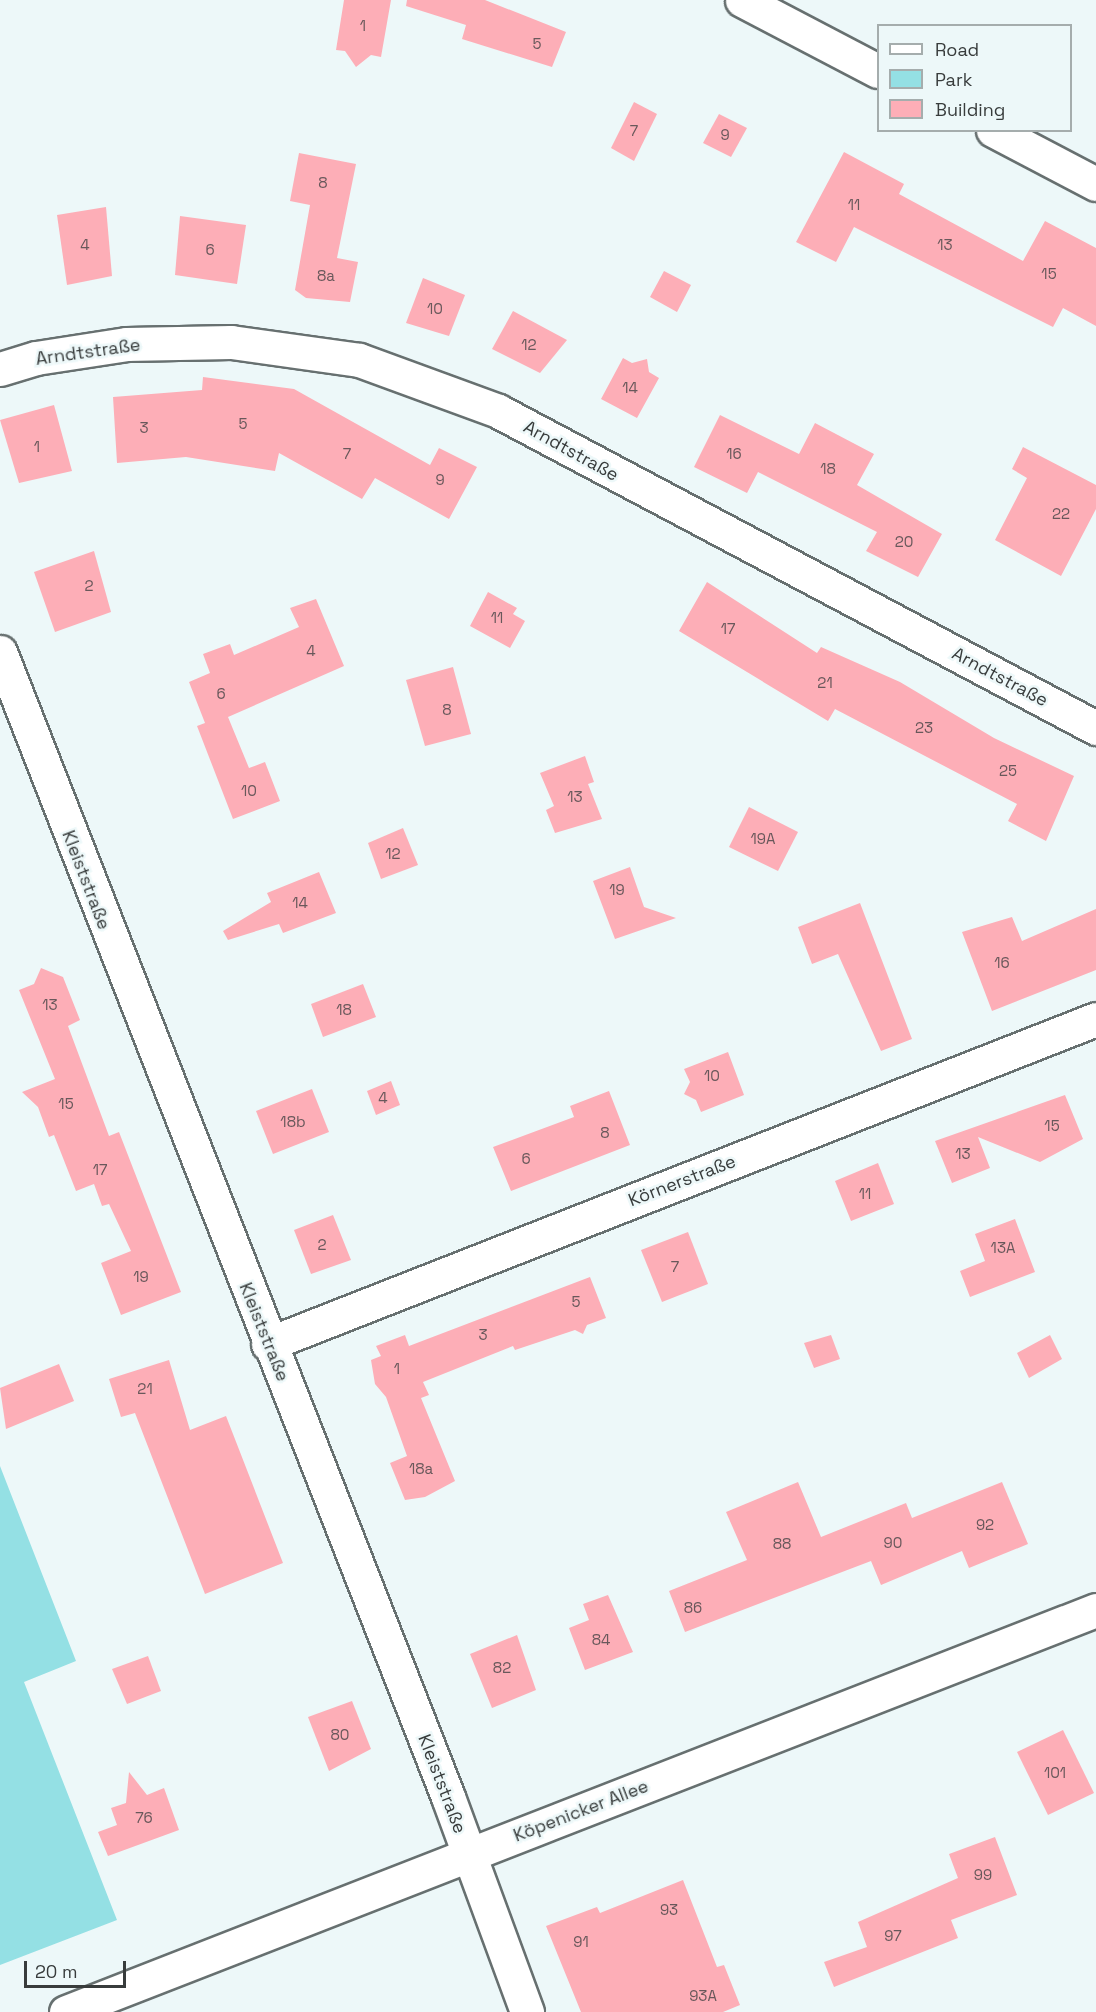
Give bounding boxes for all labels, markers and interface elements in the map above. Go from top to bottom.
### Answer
house number: 1 [360,17,366,35]
legend [877,24,1072,132]
house number: 5 [533,35,541,53]
text: Road [935,38,979,61]
text: Park [935,68,972,91]
text: Building [935,98,1005,121]
house number: 7 [630,122,638,140]
house number: 9 [720,126,730,144]
house number: 8 [318,174,328,192]
house number: 11 [848,196,860,214]
house number: 4 [80,236,90,254]
house number: 13 [937,236,953,254]
house number: 6 [205,241,215,259]
house number: 15 [1041,265,1057,283]
house number: 8a [317,267,335,285]
house number: 10 [427,300,443,318]
street label: Arndtstraße [34,334,142,370]
house number: 12 [521,336,537,354]
house number: 14 [622,379,638,397]
house number: 5 [239,415,247,433]
street label: Arndtstraße [520,416,622,486]
house number: 3 [139,419,149,437]
house number: 1 [34,438,40,456]
house number: 7 [343,445,351,463]
house number: 16 [726,445,742,463]
house number: 18 [820,460,836,478]
house number: 9 [435,471,445,489]
house number: 22 [1052,505,1070,523]
house number: 20 [895,533,913,551]
house number: 2 [84,577,94,595]
house number: 11 [491,609,503,627]
house number: 17 [721,620,735,638]
house number: 4 [306,642,316,660]
street label: Arndtstraße [948,643,1052,711]
house number: 21 [817,674,833,692]
house number: 6 [216,685,226,703]
house number: 8 [442,701,452,719]
house number: 23 [915,719,933,737]
house number: 25 [999,762,1017,780]
house number: 10 [241,782,257,800]
house number: 13 [567,788,583,806]
street label: Kleiststraße [57,827,115,933]
house number: 19A [751,830,775,848]
house number: 12 [385,845,401,863]
house number: 19 [609,881,625,899]
house number: 14 [292,894,308,912]
house number: 16 [994,954,1010,972]
house number: 13 [42,996,58,1014]
house number: 18 [336,1001,352,1019]
house number: 10 [704,1067,720,1085]
house number: 4 [378,1089,388,1107]
house number: 15 [58,1095,74,1113]
house number: 18b [280,1113,306,1131]
house number: 15 [1044,1117,1060,1135]
house number: 8 [600,1124,610,1142]
house number: 13 [955,1145,971,1163]
house number: 6 [521,1150,531,1168]
street label: Körnerstraße [625,1151,739,1211]
house number: 17 [93,1161,107,1179]
house number: 11 [859,1185,871,1203]
house number: 2 [317,1236,327,1254]
house number: 13A [991,1239,1015,1257]
house number: 7 [671,1258,679,1276]
house number: 19 [133,1268,149,1286]
street label: Kleiststraße [234,1280,294,1384]
house number: 5 [572,1293,580,1311]
house number: 3 [478,1326,488,1344]
house number: 1 [394,1360,400,1378]
house number: 21 [137,1380,153,1398]
house number: 18a [409,1460,433,1478]
house number: 92 [976,1516,994,1534]
house number: 90 [884,1534,902,1552]
house number: 88 [773,1535,791,1553]
house number: 86 [684,1599,702,1617]
house number: 84 [592,1631,610,1649]
house number: 82 [493,1659,511,1677]
house number: 80 [331,1726,349,1744]
street label: Kleiststraße [413,1731,471,1837]
house number: 101 [1044,1764,1066,1782]
street label: Köpenicker Allee [510,1775,652,1847]
house number: 76 [135,1809,153,1827]
house number: 99 [974,1866,992,1884]
house number: 93 [660,1901,678,1919]
house number: 97 [884,1927,902,1945]
house number: 91 [573,1933,589,1951]
scale bar [27,1949,129,1987]
text: 20 m [35,1960,78,1983]
house number: 93A [689,1987,717,2005]

